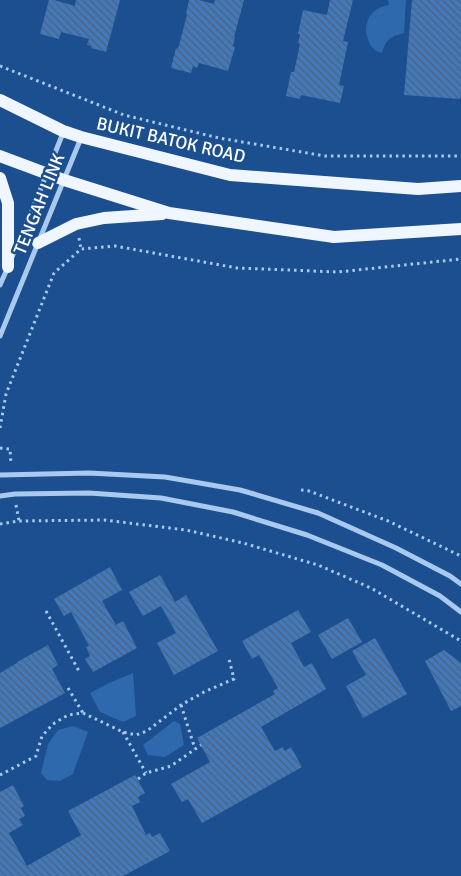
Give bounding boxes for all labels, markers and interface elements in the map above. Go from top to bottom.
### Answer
street label: BUKIT BATOK ROAD [94,112,248,168]
street label: TENGAH LINK [9,150,69,258]

